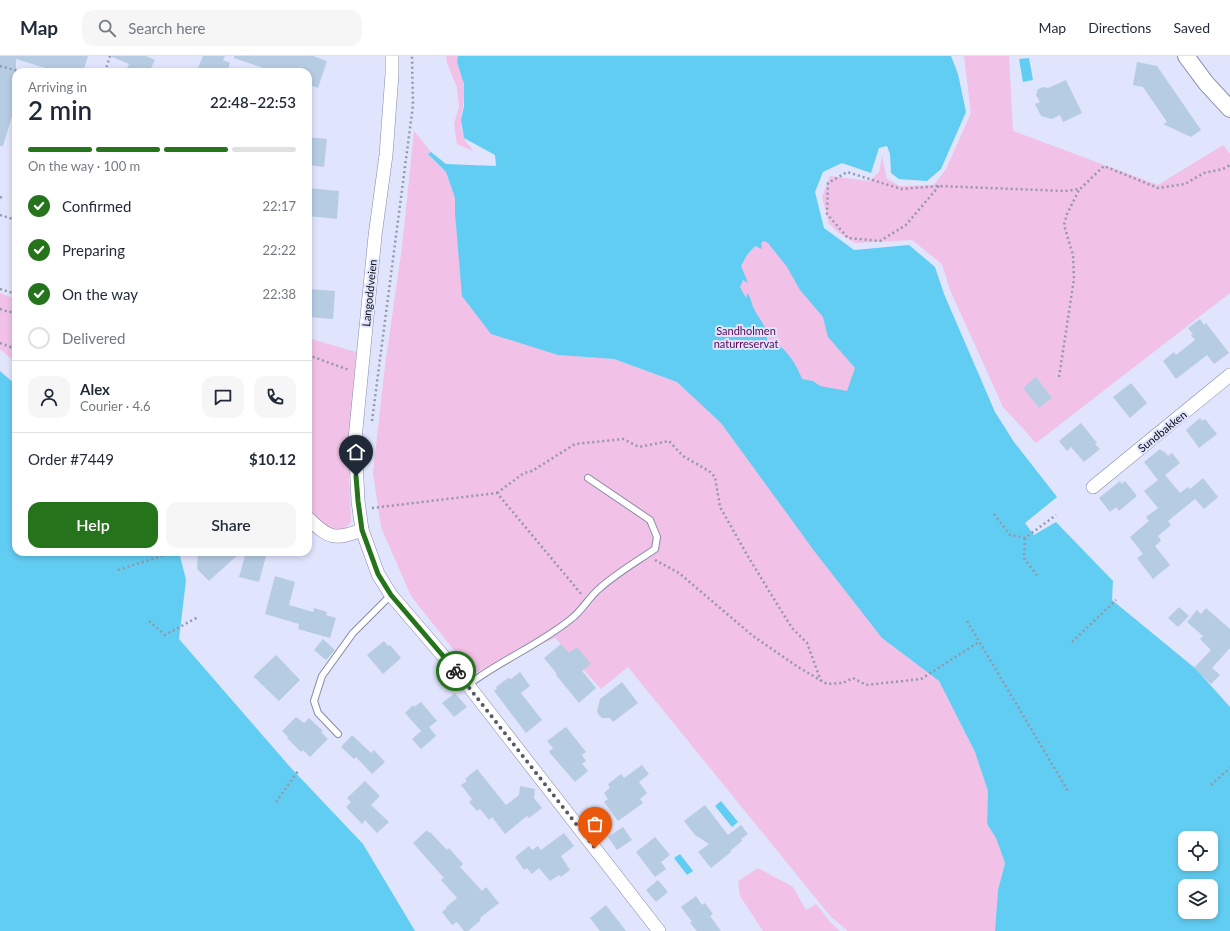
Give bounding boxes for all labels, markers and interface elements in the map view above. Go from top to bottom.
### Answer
search box [82,10,362,46]
text: Map [20,16,58,39]
icon: search [96,17,118,39]
text: Search here [128,19,206,37]
text: Map [1039,19,1066,36]
text: Directions [1088,19,1151,36]
text: Saved [1173,19,1210,36]
text: Arriving in [28,79,87,95]
text: 22:48–22:53 [210,93,296,111]
text: 2 min [28,94,92,126]
text: On the way · 100 m [28,158,140,174]
icon: check [28,195,50,217]
text: Confirmed [62,197,131,215]
text: 22:17 [263,198,296,214]
icon: check [28,239,50,261]
text: Preparing [62,241,125,259]
text: 22:22 [263,242,296,258]
street label: Langoddveien [359,259,379,327]
icon: check [28,283,50,305]
text: On the way [62,285,138,303]
text: 22:38 [263,286,296,302]
park label: Sandholmen naturreservat [714,324,778,350]
text: Delivered [62,329,125,347]
button: person [28,376,70,418]
button: chat [202,376,244,418]
button: phone [254,376,296,418]
text: Alex [80,380,110,398]
text: Courier · 4.6 [80,398,151,414]
street label: Sundbakken [1135,407,1189,455]
pin [339,435,373,476]
icon: home [345,441,367,463]
text: Order #7449 [28,450,114,468]
text: $10.12 [249,450,296,468]
button: Help [28,502,158,548]
button: Share [166,502,296,548]
courier [436,651,476,691]
icon: bike [445,660,467,682]
pin [578,807,612,848]
icon: bag [584,813,606,835]
map controls [1178,831,1218,919]
button: locate [1178,831,1218,871]
button: layers [1178,879,1218,919]

